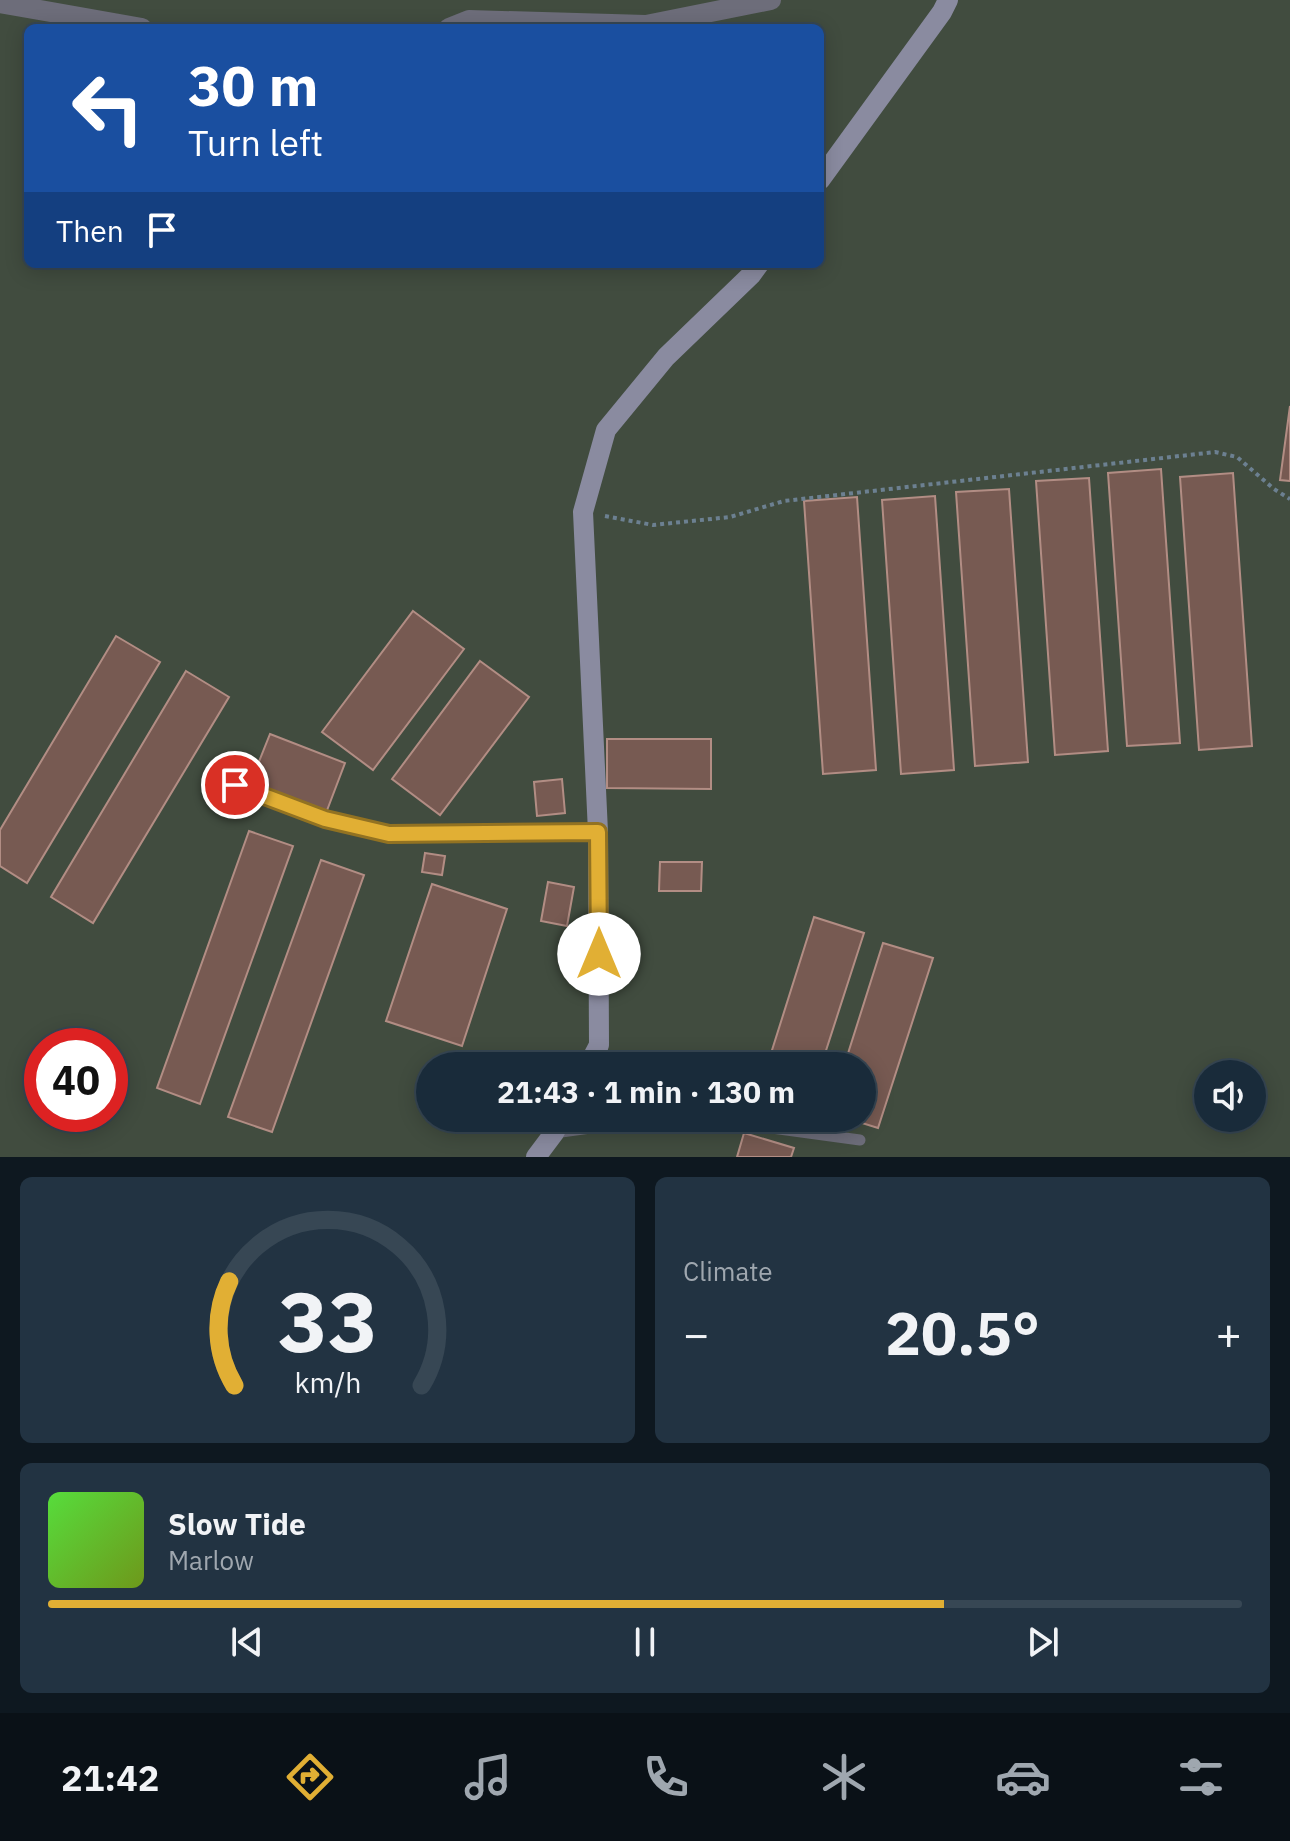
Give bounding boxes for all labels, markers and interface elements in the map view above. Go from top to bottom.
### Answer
text: 30 m [188,49,318,121]
icon: left [56,56,160,160]
text: Turn left [188,119,323,166]
icon: arrive [140,208,184,252]
text: Then [56,211,124,250]
pin [201,751,269,819]
icon: arrive [213,763,257,807]
position arrow [557,912,641,996]
speed limit sign: 40 [24,1028,128,1132]
map controls [1194,1060,1266,1132]
button: sound [1194,1060,1266,1132]
text: 21:43 · 1 min · 130 m [497,1072,795,1111]
text: Climate [683,1254,773,1288]
text: 33 [278,1267,377,1375]
text: 20.5° [885,1293,1040,1372]
text: − [683,1305,709,1362]
text: + [1216,1305,1242,1362]
text: km/h [294,1364,361,1401]
text: Slow Tide [168,1504,306,1543]
text: Marlow [168,1543,254,1577]
icon: previous [225,1620,269,1664]
icon: pause [623,1620,667,1664]
icon: next [1021,1620,1065,1664]
icon: directions [282,1749,338,1805]
icon: music [460,1749,516,1805]
icon: phone [638,1749,694,1805]
icon: climate [816,1749,872,1805]
icon: car [995,1749,1051,1805]
icon: filters [1173,1749,1229,1805]
text: 21:42 [61,1754,159,1801]

